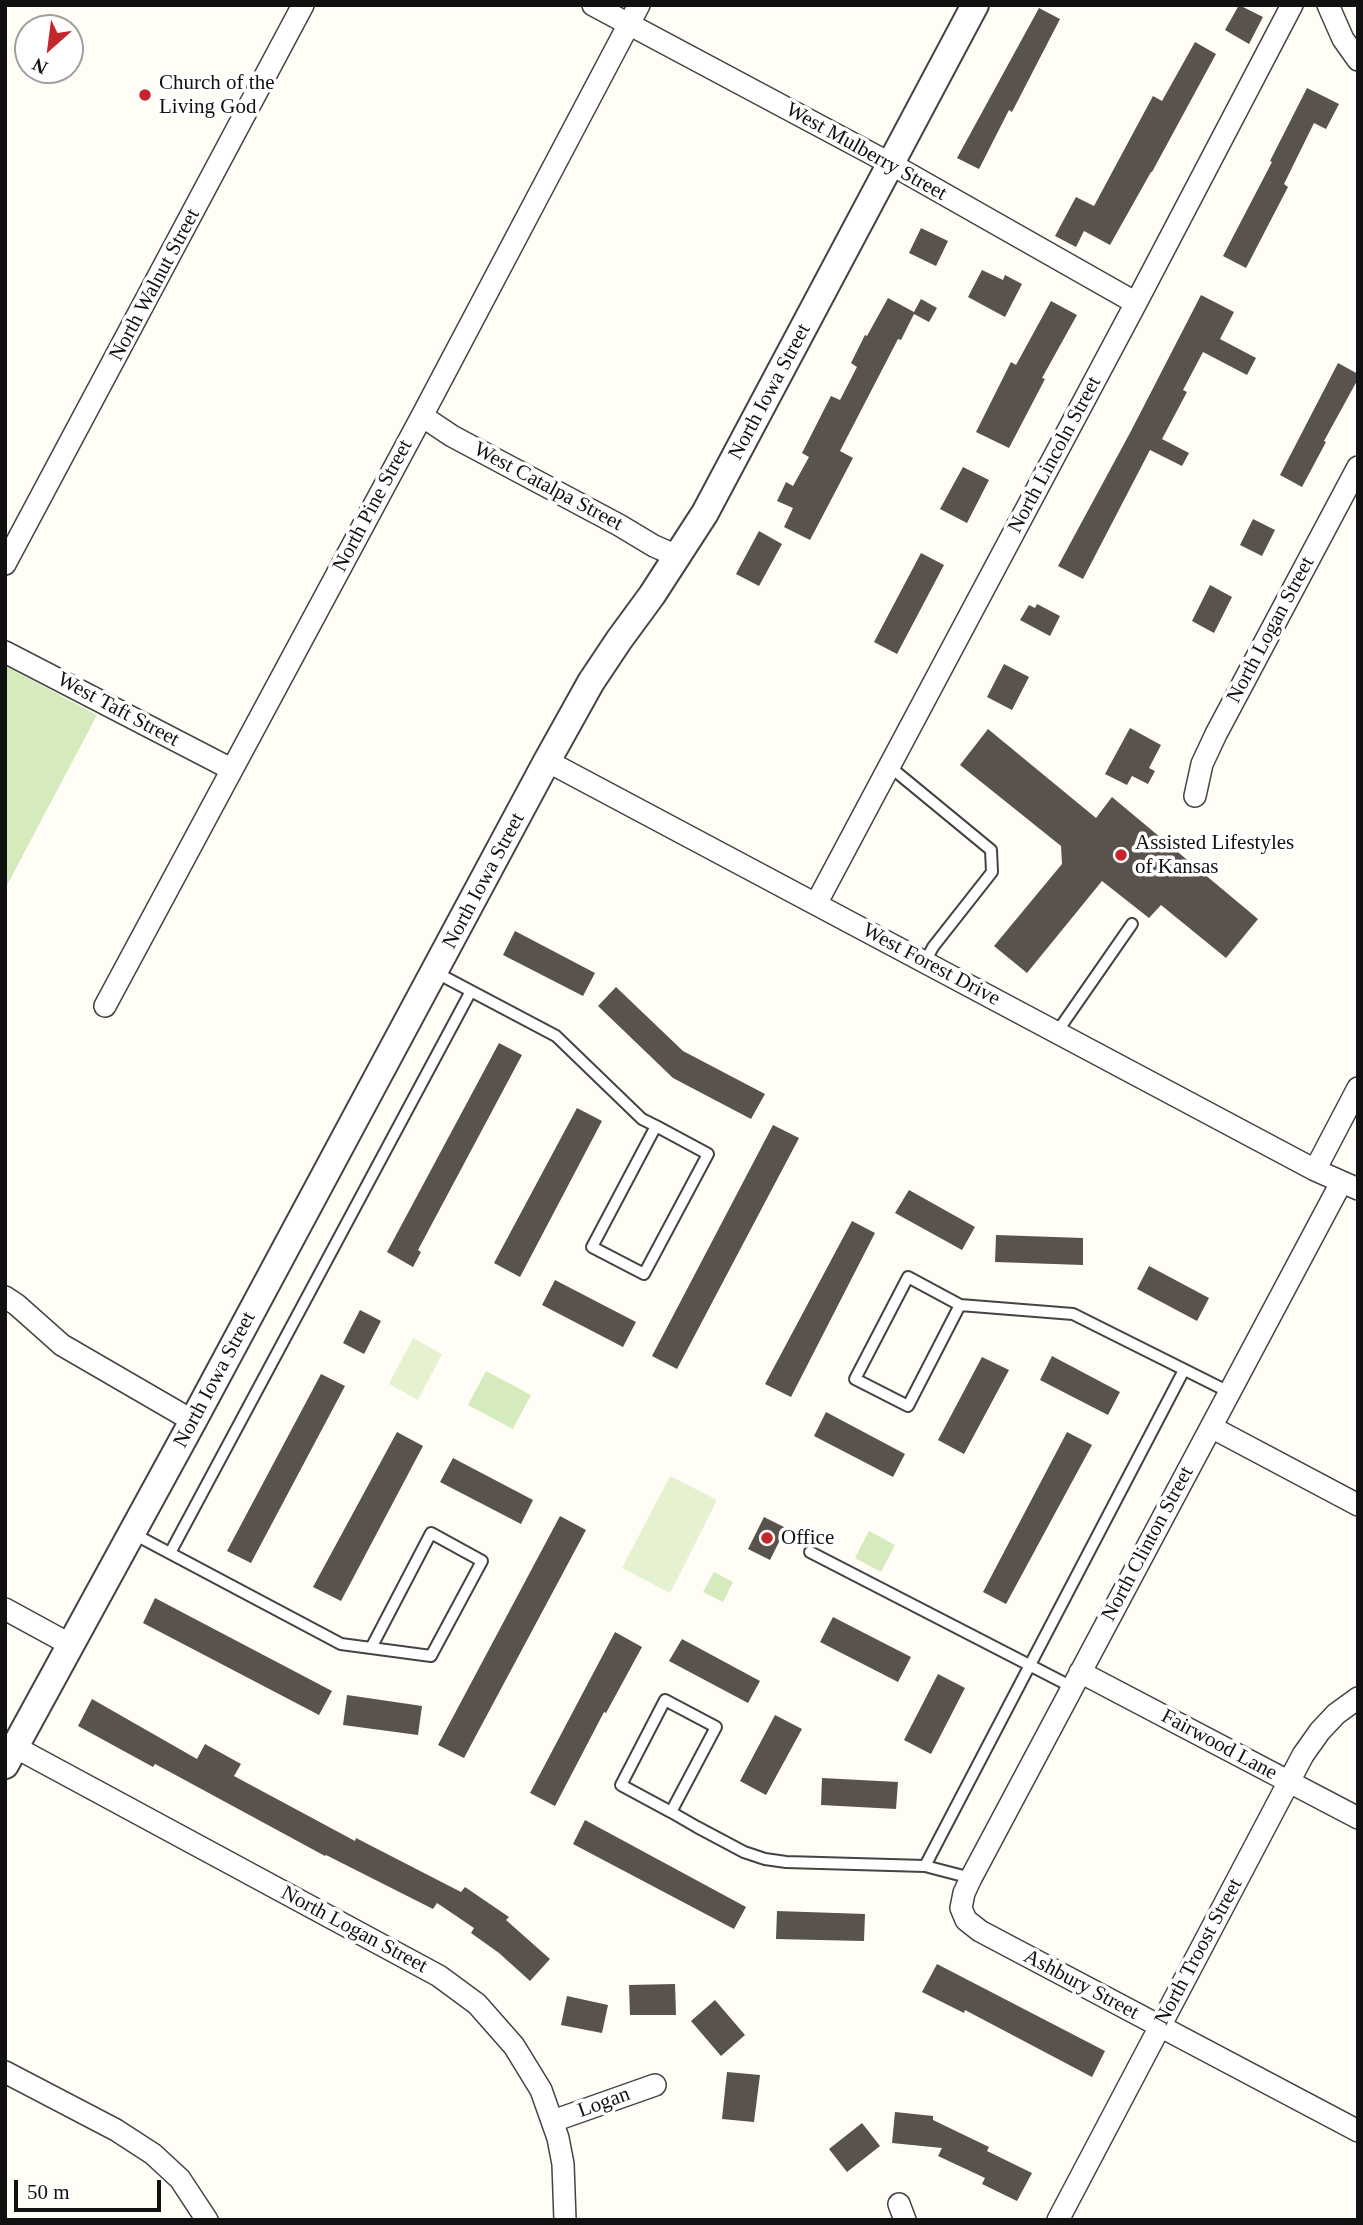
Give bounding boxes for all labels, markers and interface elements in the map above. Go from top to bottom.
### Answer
north arrow [14,14,84,84]
text: N [29,54,51,79]
place label: Church of the Living God [159,70,274,120]
marker: Church of the Living God [137,87,153,103]
street label: West Mulberry Street [781,97,951,207]
street label: North Walnut Street [104,205,206,365]
street label: North Iowa Street [724,320,816,464]
street label: North Lincoln Street [1003,372,1107,538]
street label: North Pine Street [328,436,418,576]
street label: West Catalpa Street [469,437,627,537]
street label: North Logan Street [1222,553,1320,707]
street label: West Taft Street [53,667,183,753]
street label: North Iowa Street [438,809,530,953]
place label: Assisted Lifestyles of Kansas [1135,830,1294,880]
marker: Assisted Lifestyles of Kansas [1113,847,1129,863]
street label: West Forest Drive [858,918,1004,1012]
street label: North Iowa Street [169,1308,261,1452]
street label: North Clinton Street [1097,1462,1199,1626]
place label: Office [781,1525,834,1551]
marker: Office [759,1530,775,1546]
street label: Fairwood Lane [1157,1704,1281,1786]
street label: North Troost Street [1150,1874,1248,2030]
street label: North Logan Street [277,1881,431,1979]
street label: Ashbury Street [1019,1944,1143,2026]
street label: Logan [574,2082,634,2124]
scale bar [18,2166,164,2210]
text: 50 m [27,2180,70,2204]

